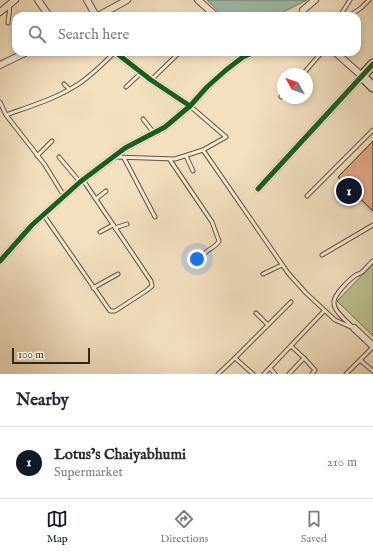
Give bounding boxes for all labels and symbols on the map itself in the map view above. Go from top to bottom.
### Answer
north arrow [277,68,313,104]
pin: 1 [336,176,362,206]
your location [187,249,207,269]
scale bar [12,346,90,365]

